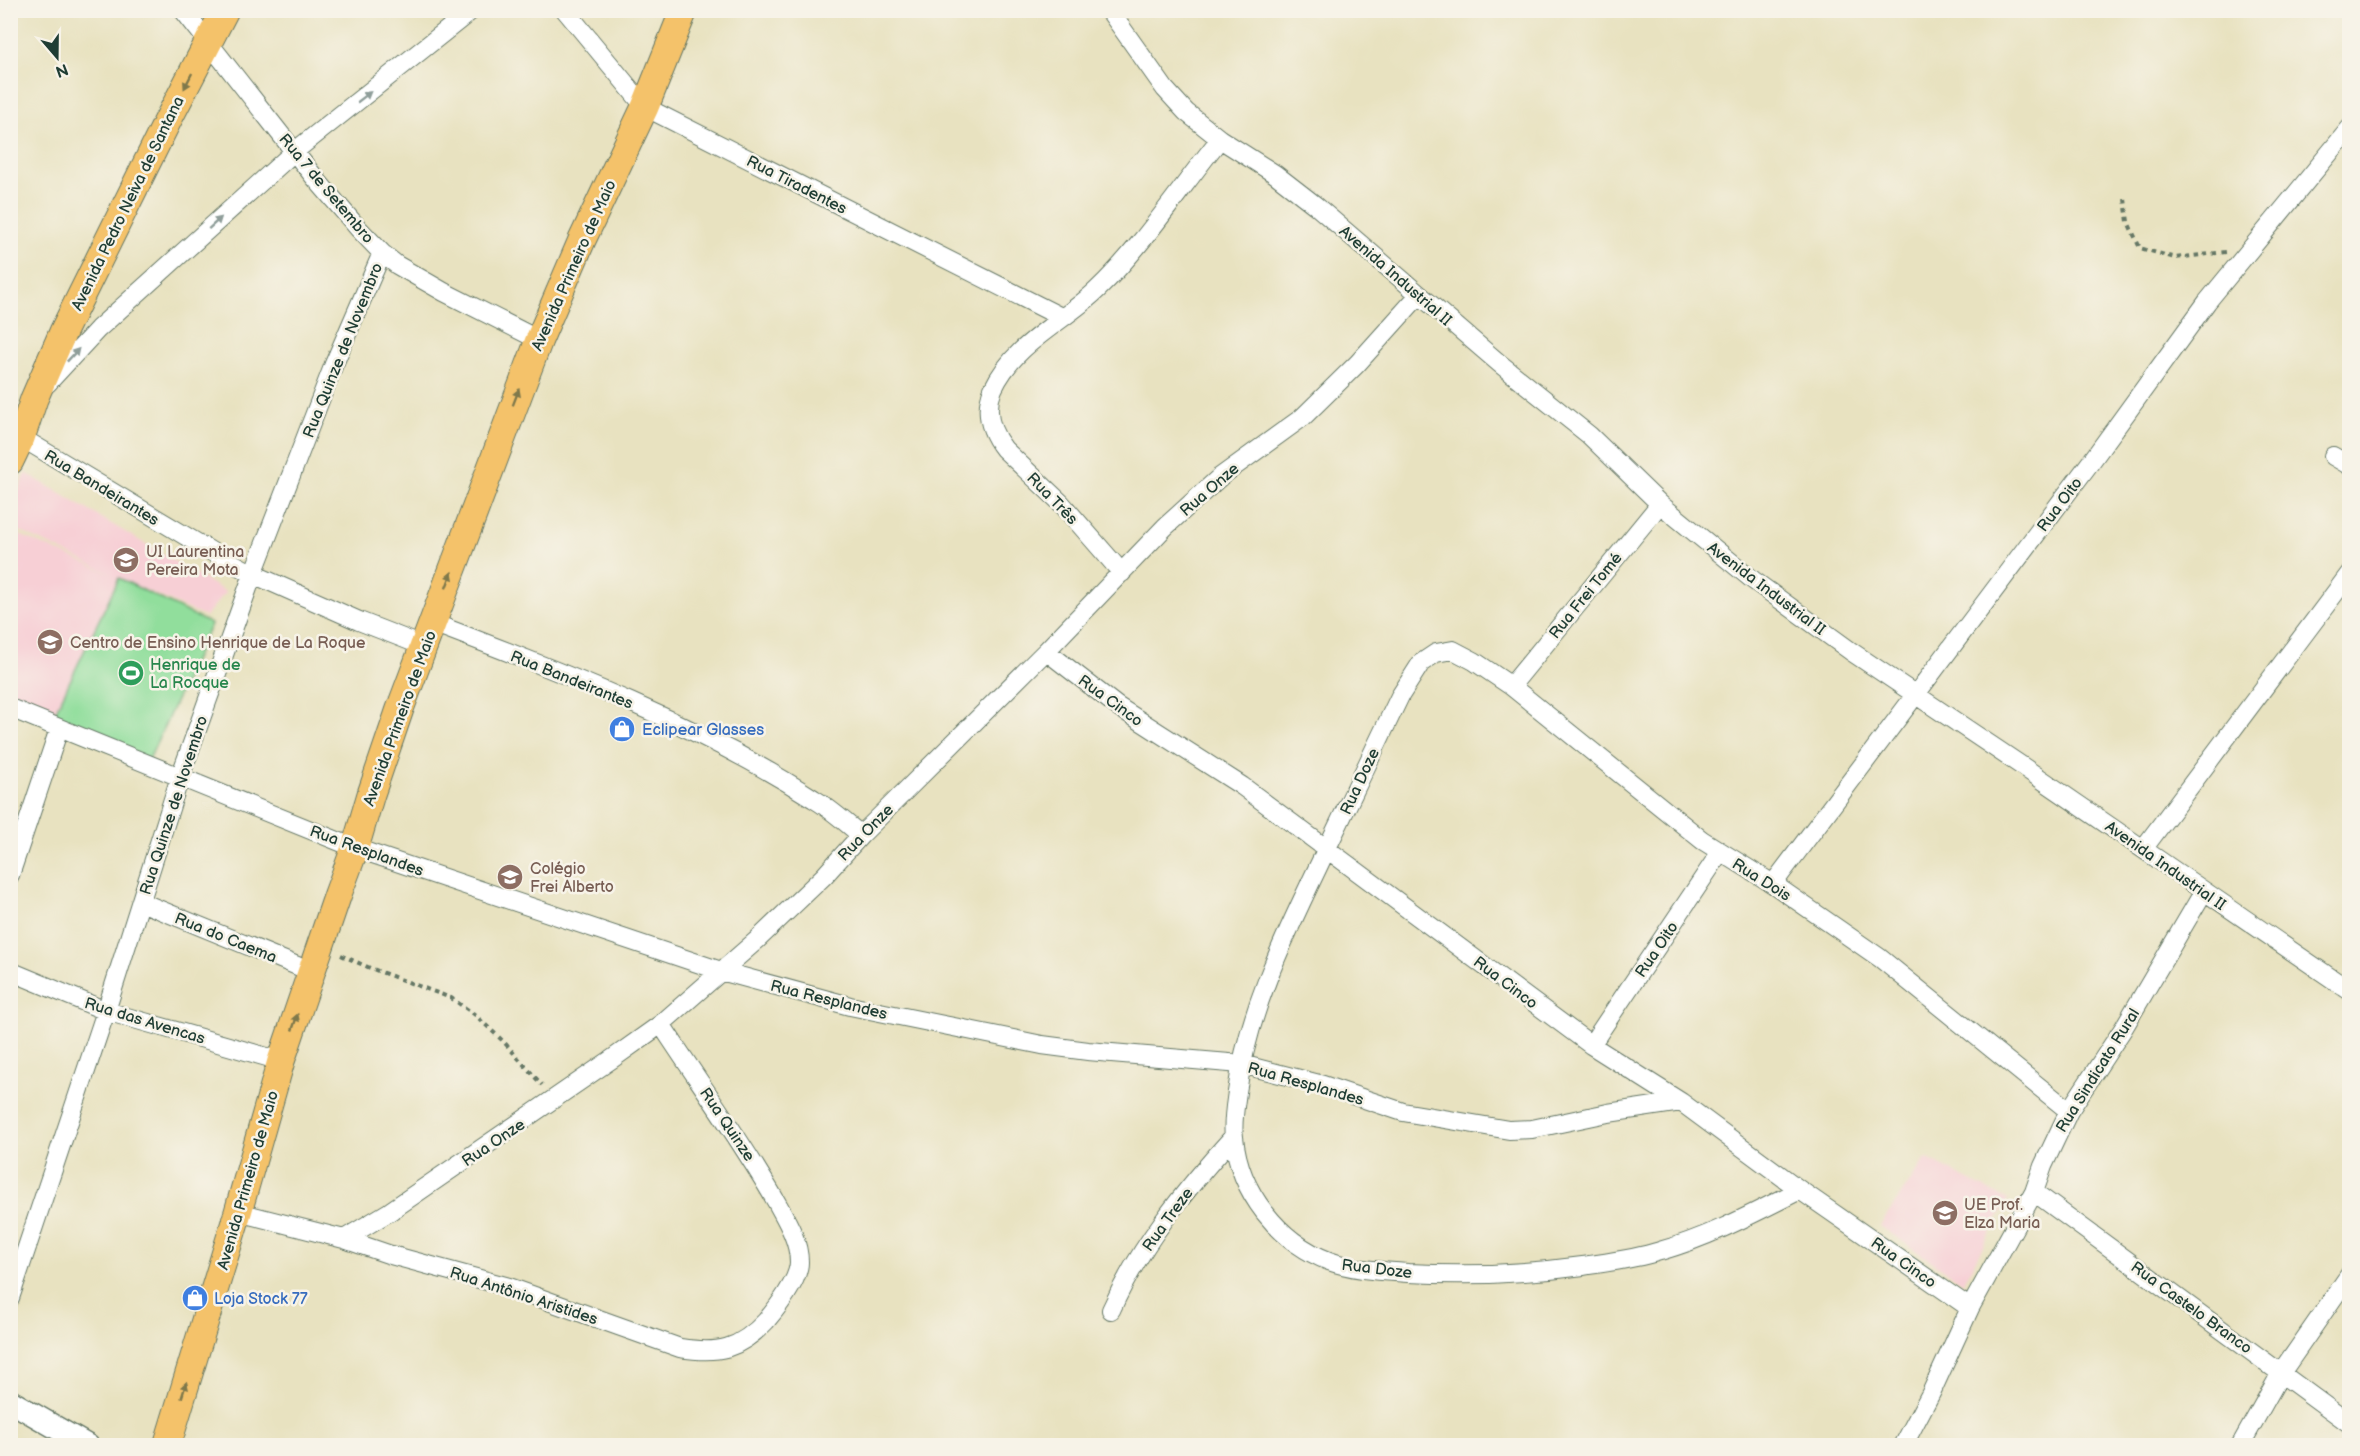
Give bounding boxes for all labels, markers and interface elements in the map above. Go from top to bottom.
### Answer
north arrow [27,27,87,87]
text: N [53,59,71,81]
one-way arrow [183,72,193,89]
one-way arrow [356,90,372,103]
street label: Avenida Pedro Neiva de Santana [68,93,189,314]
street label: Rua 7 de Setembro [274,130,377,248]
street label: Rua Tiradentes [743,152,850,219]
street label: Avenida Primeiro de Maio [528,177,621,354]
one-way arrow [208,216,223,230]
street label: Avenida Industrial II [1335,222,1455,330]
street label: Rua Quinze de Novembro [300,260,387,441]
one-way arrow [66,348,80,363]
one-way arrow [512,388,521,406]
street label: Rua Bandeirantes [40,447,162,530]
street label: Rua Onze [1177,459,1244,521]
street label: Rua Três [1023,469,1081,529]
street label: Rua Oito [2034,474,2087,536]
street label: Avenida Industrial II [1703,539,1829,640]
place label: UI Laurentina Pereira Mota [146,543,244,580]
school or university icon: UI Laurentina Pereira Mota [111,545,141,575]
street label: Rua Frei Tomé [1546,549,1627,643]
one-way arrow [444,571,454,589]
school or university icon: Centro de Ensino Henrique de La Roque [35,627,65,657]
street label: Avenida Primeiro de Maio [360,628,441,809]
place label: Centro de Ensino Henrique de La Roque [70,634,366,653]
street label: Rua Bandeirantes [507,647,636,714]
place label: Henrique de La Rocque [150,656,241,693]
sports icon: Henrique de La Rocque [116,658,146,688]
street label: Rua Cinco [1074,671,1146,731]
street label: Rua Quinze de Novembro [137,714,212,897]
shop icon: Eclipear Glasses [607,714,637,744]
place label: Eclipear Glasses [642,721,764,740]
street label: Rua Doze [1337,745,1384,818]
street label: Rua Onze [834,800,898,865]
street label: Avenida Industrial II [2101,817,2229,915]
street label: Rua Resplandes [307,822,426,881]
street label: Rua Dois [1728,855,1794,906]
place label: Colégio Frei Alberto [530,860,614,897]
school or university icon: Colégio Frei Alberto [495,862,525,892]
street label: Rua do Caema [172,909,279,968]
street label: Rua Oito [1632,918,1683,981]
street label: Rua Cinco [1469,953,1541,1013]
street label: Rua Resplandes [768,977,889,1024]
street label: Rua das Avencas [82,994,207,1049]
street label: Rua Sindicato Rural [2052,1005,2144,1136]
one-way arrow [291,1013,300,1031]
street label: Rua Resplandes [1245,1059,1366,1110]
street label: Rua Quinze [695,1084,759,1166]
street label: Avenida Primeiro de Maio [214,1089,283,1272]
street label: Rua Onze [459,1115,529,1171]
street label: Rua Treze [1139,1184,1198,1255]
place label: UE Prof. Elza Maria [1964,1196,2040,1233]
school or university icon: UE Prof. Elza Maria [1930,1198,1960,1228]
street label: Rua Cinco [1867,1234,1939,1293]
street label: Rua Doze [1340,1256,1414,1283]
street label: Rua Castelo Branco [2127,1258,2255,1358]
street label: Rua Antônio Aristides [447,1264,600,1329]
shop icon: Loja Stock 77 [180,1283,210,1313]
place label: Loja Stock 77 [214,1290,308,1309]
one-way arrow [180,1381,189,1399]

